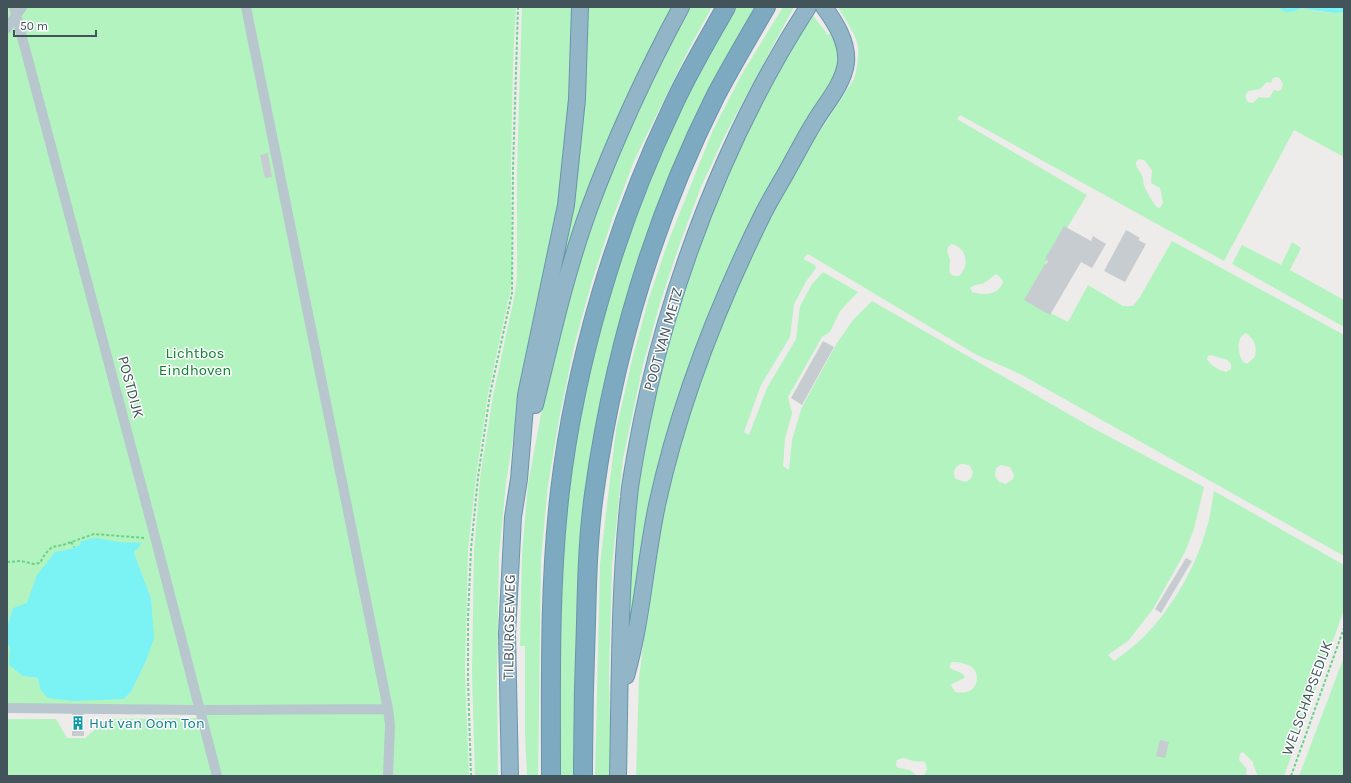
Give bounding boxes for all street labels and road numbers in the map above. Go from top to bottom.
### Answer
street label: POOT VAN METZ [640,285,686,393]
street label: POSTDIJK [114,354,148,420]
street label: TILBURGSEWEG [499,574,519,680]
street label: WELSCHAPSEDIJK [1278,638,1336,758]

